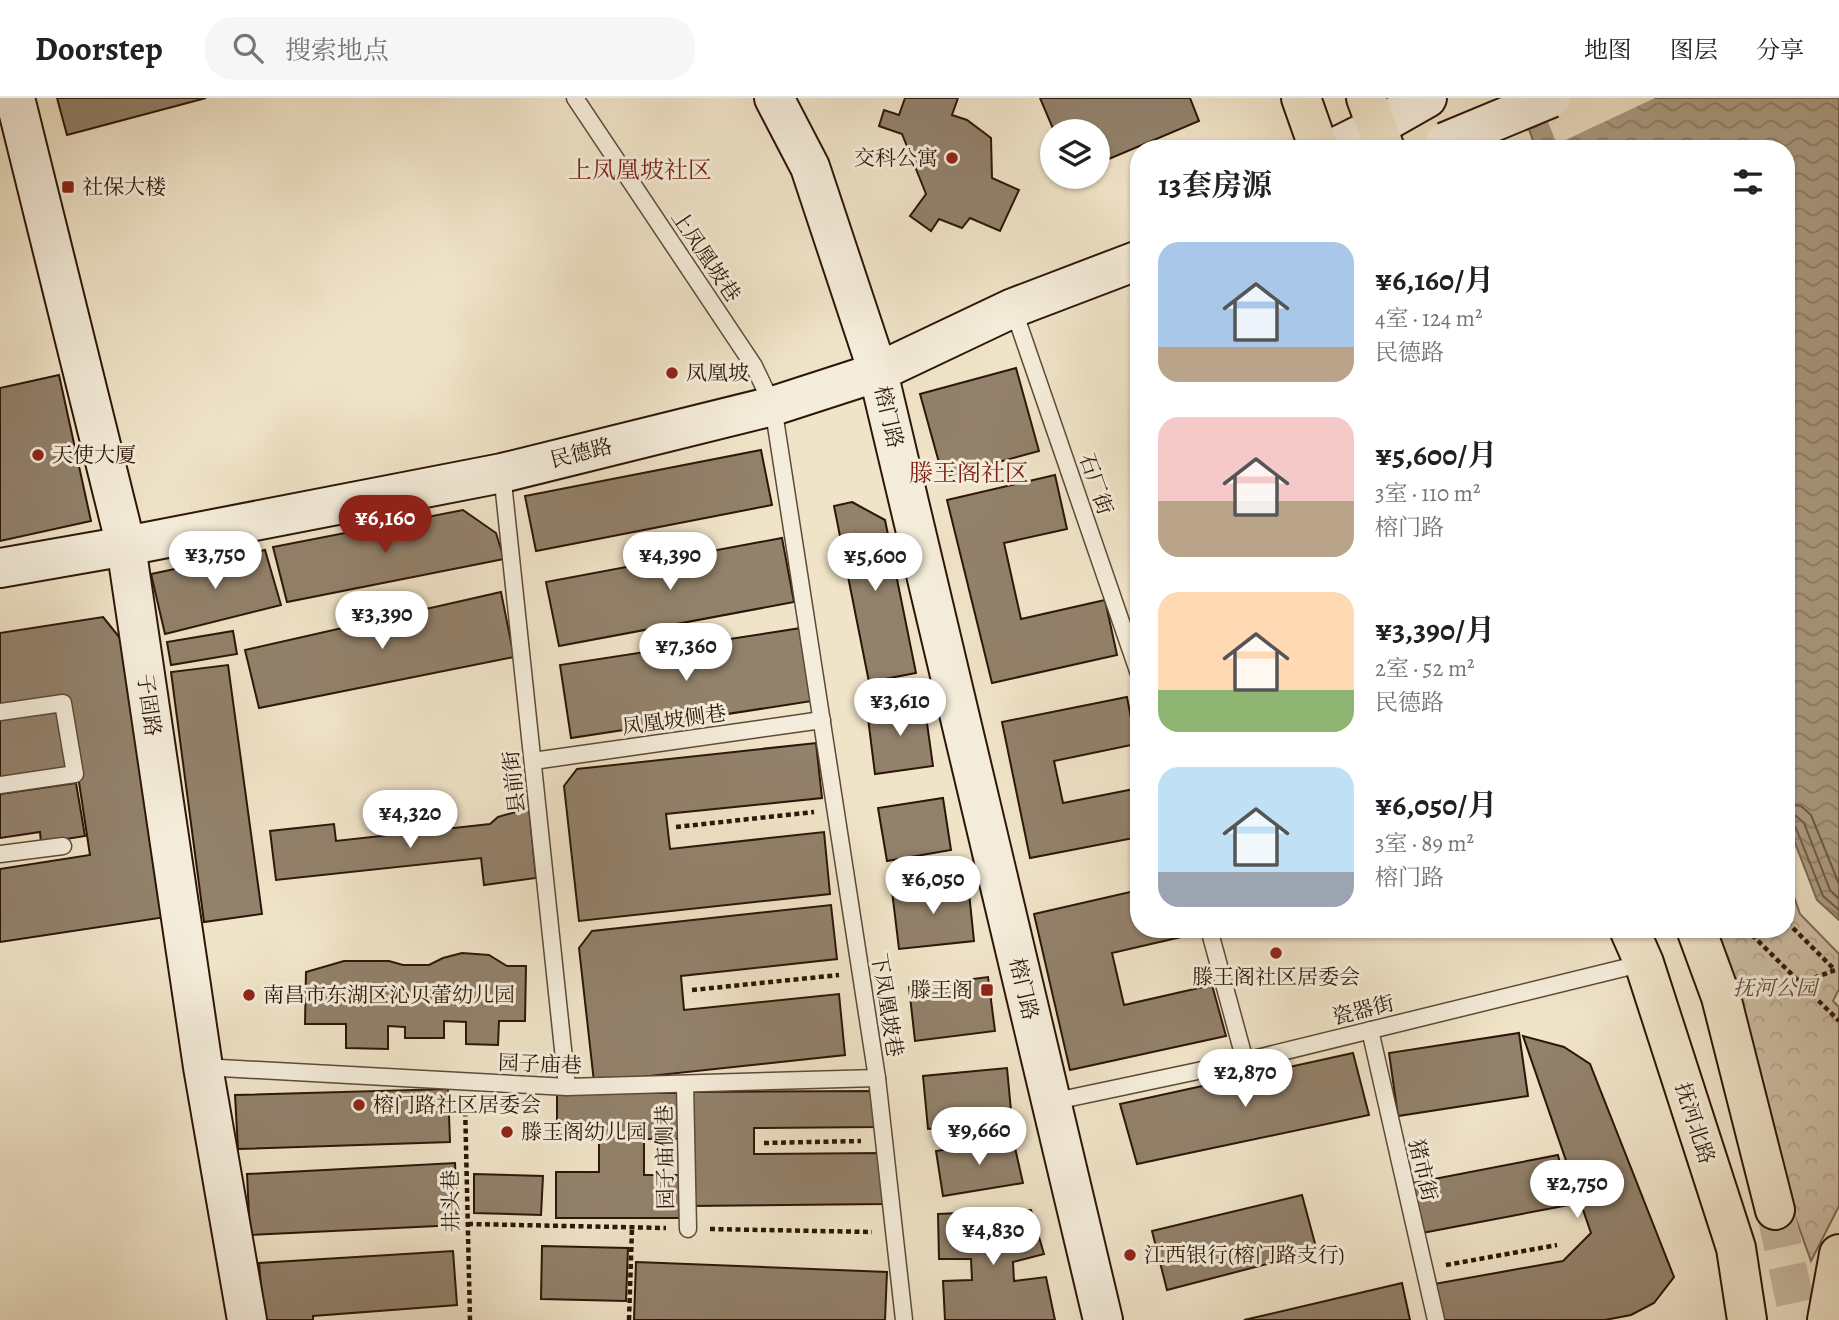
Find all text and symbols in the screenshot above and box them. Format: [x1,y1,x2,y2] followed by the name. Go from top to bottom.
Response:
[205,17,695,80] search box
[35,26,163,71] text: Doorstep
[229,29,267,67] icon: search
[285,33,389,68] text: 搜索地点
[1584,34,1632,66] text: 地图
[1670,34,1718,66] text: 图层
[1756,34,1804,66] text: 分享
[1040,119,1110,189] map controls
[1040,119,1110,189] button: layers
[854,144,938,172] place label: 交科公寓
[944,150,960,166] marker: 交科公寓
[568,154,712,186] district label: 上凤凰坡社区
[1729,163,1767,201] icon: filters
[1158,165,1272,205] text: 13套房源
[82,173,166,201] place label: 社保大楼
[60,179,76,195] marker: 社保大楼
[665,205,747,307] street label: 上凤凰坡巷
[1375,260,1494,300] text: ¥6,160/月
[1214,270,1298,354] icon: home
[1375,303,1483,334] text: 4室 · 124 m²
[1375,337,1444,368] text: 民德路
[686,359,749,387] place label: 凤凰坡
[664,365,680,381] marker: 凤凰坡
[868,383,910,451] street label: 榕门路
[547,432,615,474] street label: 民德路
[1375,435,1497,475] text: ¥5,600/月
[52,441,136,469] place label: 天使大厦
[1214,445,1298,529] icon: home
[30,447,46,463] marker: 天使大厦
[1073,450,1119,518] street label: 石厂街
[909,457,1029,489] district label: 滕王阁社区
[1375,478,1480,509] text: 3室 · 110 m²
[328,496,442,555] pin: ¥6,160
[355,502,415,533] text: ¥6,160
[1375,512,1444,543] text: 榕门路
[158,532,272,591] pin: ¥3,750
[613,532,727,592] pin: ¥4,390
[818,533,932,593] pin: ¥5,600
[185,538,245,569] text: ¥3,750
[639,539,701,570] text: ¥4,390
[843,540,907,571] text: ¥5,600
[325,592,439,651] pin: ¥3,390
[351,598,413,629] text: ¥3,390
[1375,610,1495,650] text: ¥3,390/月
[1214,620,1298,704] icon: home
[629,624,743,683] pin: ¥7,360
[655,630,717,661] text: ¥7,360
[1375,653,1475,684] text: 2室 · 52 m²
[131,672,167,738] street label: 子固路
[843,678,957,738] pin: ¥3,610
[870,685,930,716] text: ¥3,610
[1375,687,1444,718] text: 民德路
[620,699,728,741] street label: 凤凰坡侧巷
[497,749,531,815] street label: 县前街
[1375,785,1497,825] text: ¥6,050/月
[353,790,467,850] pin: ¥4,320
[1214,795,1298,879] icon: home
[379,797,441,828] text: ¥4,320
[1375,828,1474,859] text: 3室 · 89 m²
[876,856,990,916] pin: ¥6,050
[1375,862,1444,893] text: 榕门路
[901,863,965,894] text: ¥6,050
[1268,945,1284,961] marker: 滕王阁社区居委会
[865,951,909,1059] street label: 下凤凰坡巷
[1003,955,1045,1023] street label: 榕门路
[1192,963,1360,991] place label: 滕王阁社区居委会
[1733,974,1820,1002] park label: 抚河公园
[910,976,973,1004] place label: 滕王阁
[263,981,515,1009] place label: 南昌市东湖区沁贝蕾幼儿园
[979,982,995,998] marker: 滕王阁
[241,987,257,1003] marker: 南昌市东湖区沁贝蕾幼儿园
[1329,989,1397,1031] street label: 瓷器街
[498,1049,582,1079] street label: 园子庙巷
[1188,1049,1302,1109] pin: ¥2,870
[1214,1056,1276,1087] text: ¥2,870
[1669,1079,1721,1167] street label: 抚河北路
[373,1091,541,1119] place label: 榕门路社区居委会
[351,1097,367,1113] marker: 榕门路社区居委会
[650,1104,680,1210] street label: 园子庙侧巷
[922,1108,1036,1167] pin: ¥9,660
[947,1114,1011,1145] text: ¥9,660
[521,1118,647,1146] place label: 滕王阁幼儿园
[499,1124,515,1140] marker: 滕王阁幼儿园
[1402,1136,1444,1204] street label: 猪市街
[1520,1160,1634,1220] pin: ¥2,750
[1546,1167,1608,1198] text: ¥2,750
[436,1169,466,1233] street label: 井头巷
[936,1208,1050,1267] pin: ¥4,830
[962,1214,1024,1245] text: ¥4,830
[1144,1241,1345,1269] place label: 江西银行(榕门路支行)
[1122,1247,1138,1263] marker: 江西银行(榕门路支行)

